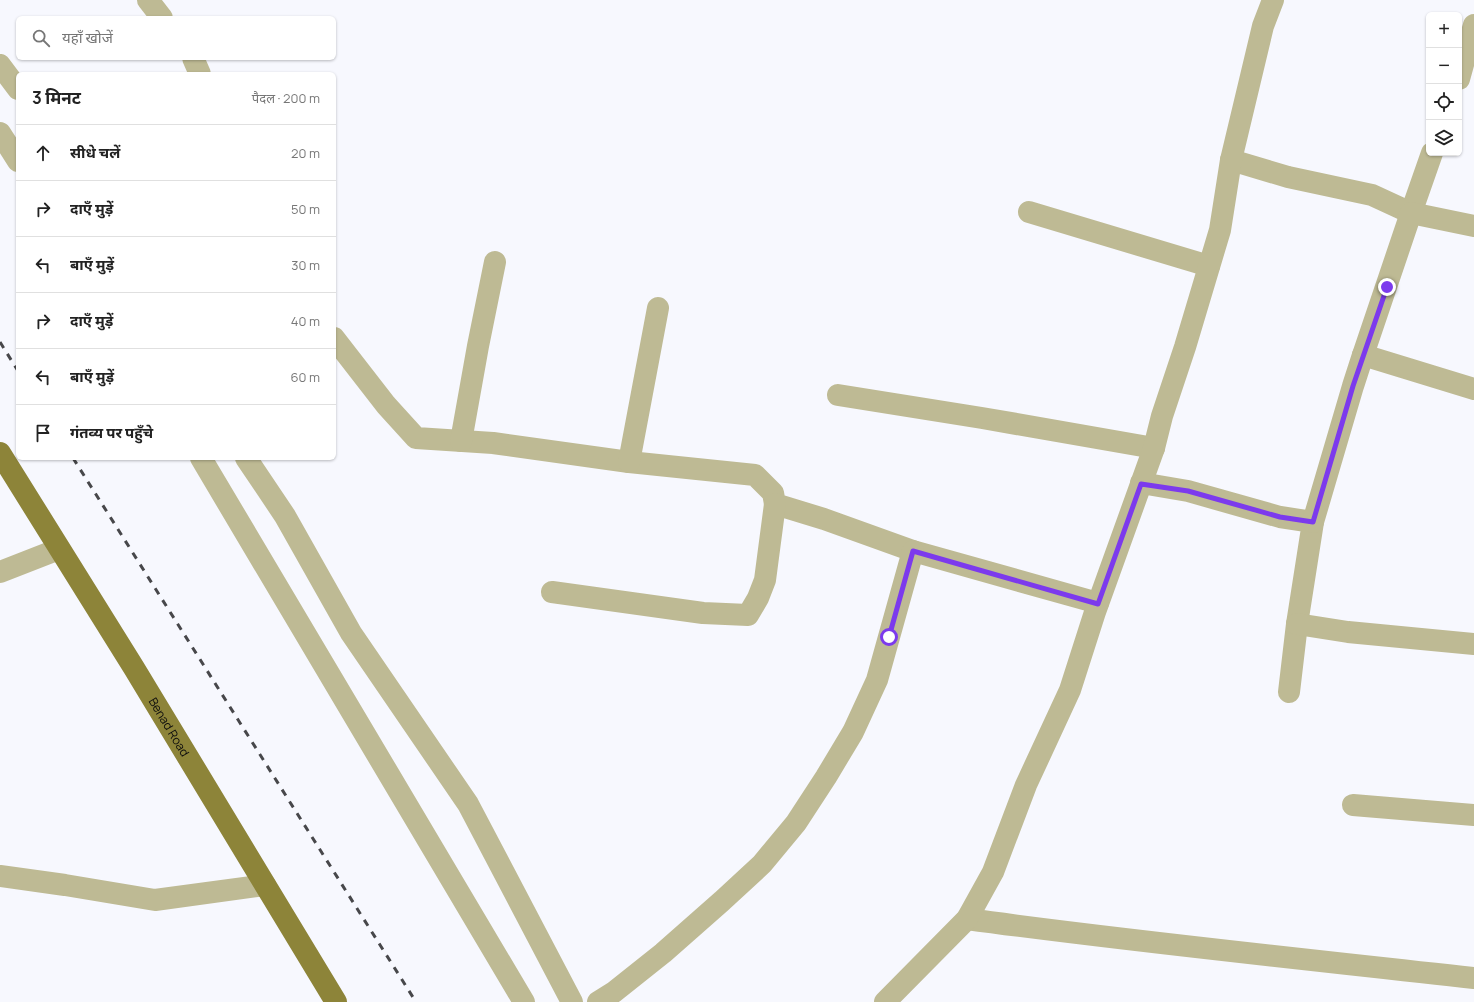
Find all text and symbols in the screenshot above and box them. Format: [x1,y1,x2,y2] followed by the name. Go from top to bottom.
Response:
[1426,12,1462,156] map controls
[1426,12,1462,48] button: +
[16,16,336,60] search box
[30,27,52,49] icon: search
[62,27,113,48] text: यहाँ खोजें
[1426,48,1462,84] button: −
[1426,84,1462,120] button: locate
[32,86,81,109] text: 3 मिनट
[252,89,320,107] text: पैदल · 200 m
[1426,120,1462,156] button: layers
[32,142,54,164] icon: ahead
[70,142,120,163] text: सीधे चलें
[291,144,320,162] text: 20 m
[32,198,54,220] icon: right
[70,198,113,219] text: दाएँ मुड़ें
[291,200,320,218] text: 50 m
[32,254,54,276] icon: left
[70,254,114,275] text: बाएँ मुड़ें
[291,256,320,274] text: 30 m
[1378,278,1396,296] route end
[32,310,54,332] icon: right
[70,310,113,331] text: दाएँ मुड़ें
[291,312,320,330] text: 40 m
[32,366,54,388] icon: left
[70,366,114,387] text: बाएँ मुड़ें
[290,368,320,386] text: 60 m
[32,422,54,444] icon: arrive
[70,422,153,443] text: गंतव्य पर पहुँचे
[880,628,898,646] route start
[145,694,194,759] street label: Benad Road

